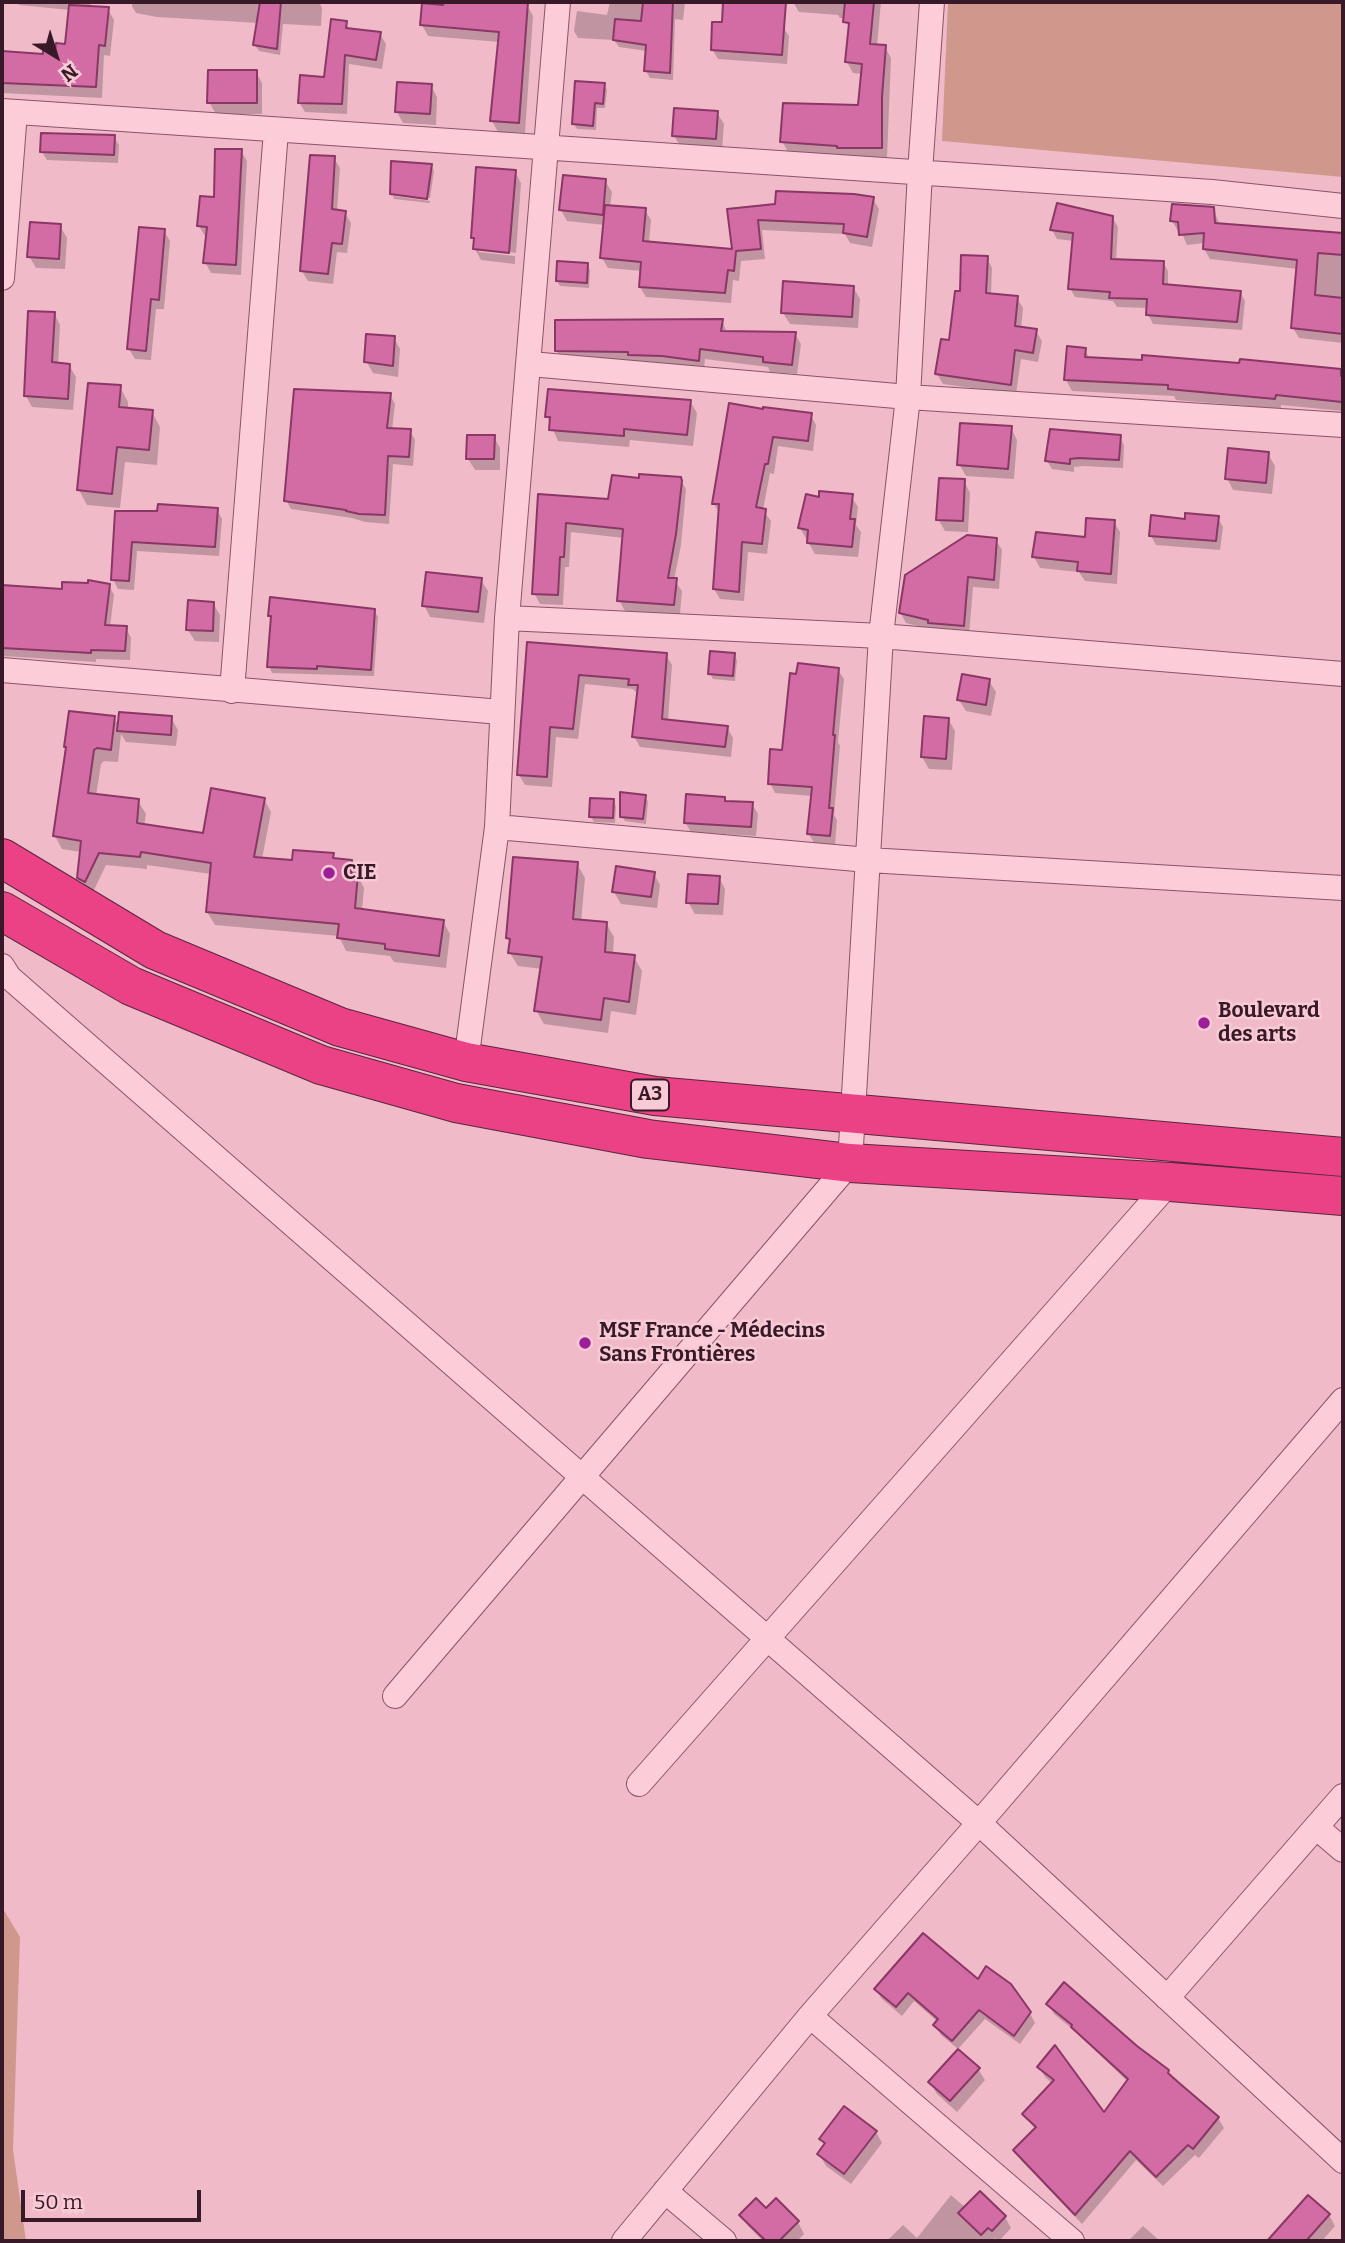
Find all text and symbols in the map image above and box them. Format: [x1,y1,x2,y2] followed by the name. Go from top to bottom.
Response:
[21,21,91,91] north arrow
[56,59,82,87] text: N
[343,860,377,886] place label: CIE
[321,865,337,881] marker: CIE
[1218,998,1320,1048] place label: Boulevard des arts
[1196,1015,1212,1031] marker: Boulevard des arts
[631,1079,669,1110] road number: A3
[599,1318,825,1368] place label: MSF France - Médecins Sans Frontières
[577,1335,593,1351] marker: MSF France - Médecins Sans Frontières
[24,2176,205,2220] scale bar
[34,2189,83,2215] text: 50 m

